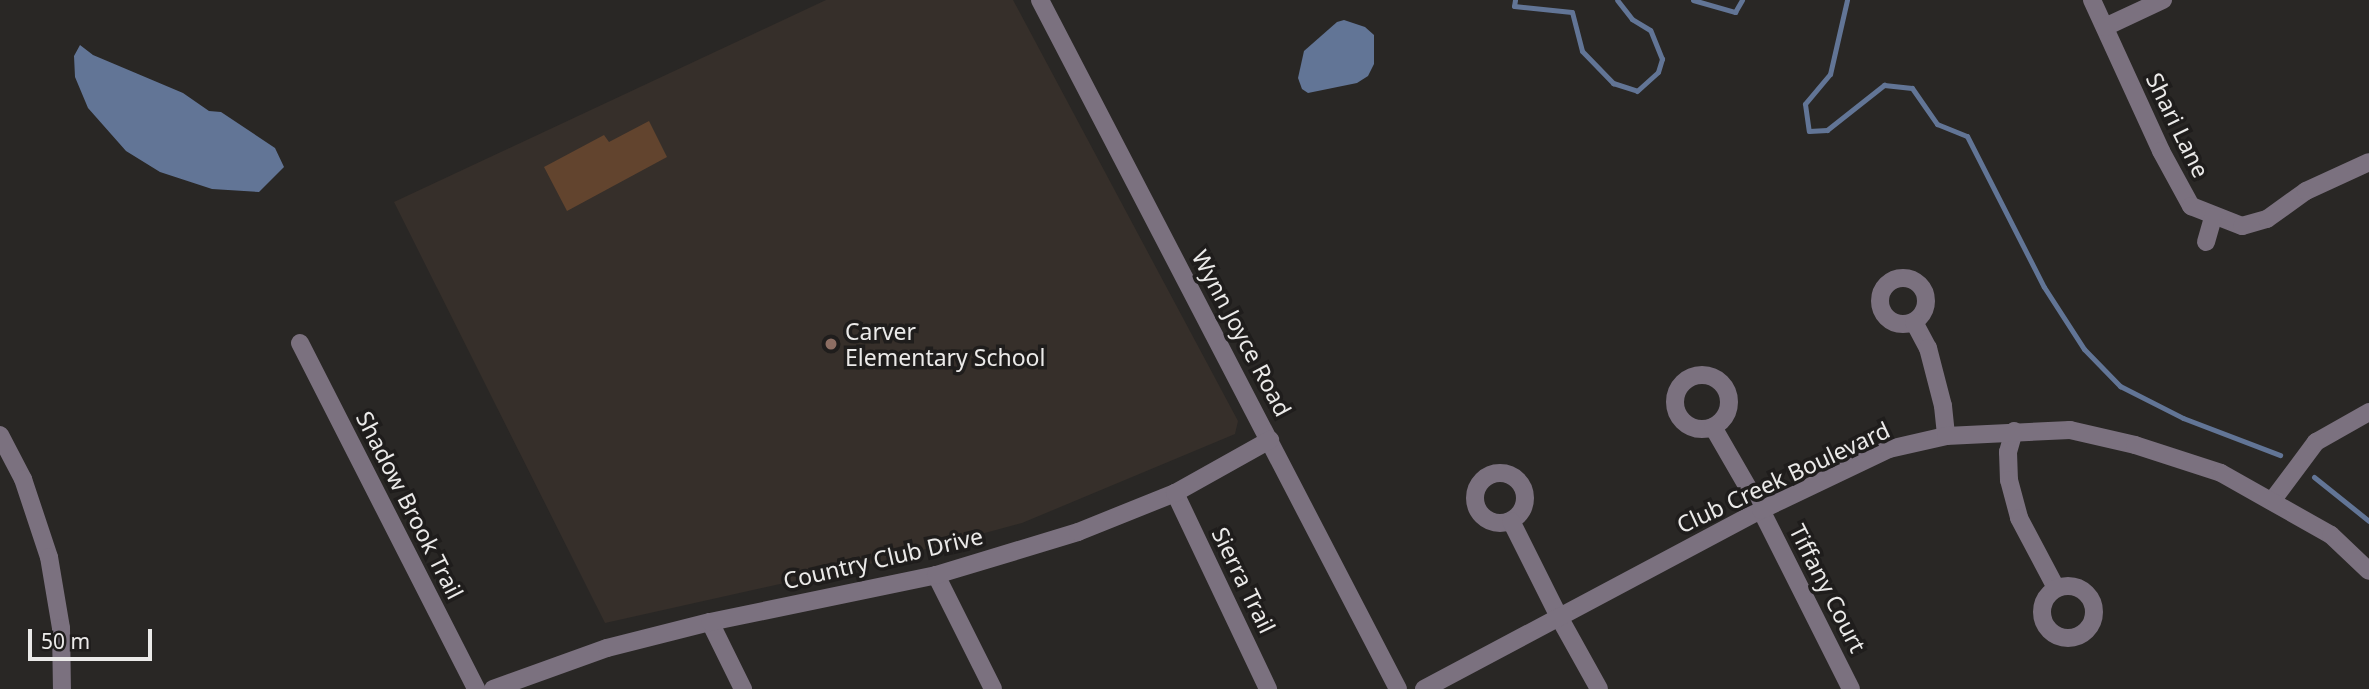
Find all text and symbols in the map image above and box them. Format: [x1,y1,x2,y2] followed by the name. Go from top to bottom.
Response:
[2141,68,2215,182] street label: Shari Lane
[1187,245,1297,421] street label: Wynn Joyce Road
[845,317,1045,371] place label: Carver Elementary School
[823,336,839,352] marker: Carver Elementary School
[351,407,469,603] street label: Shadow Brook Trail
[1672,415,1894,539] street label: Club Creek Boulevard
[1784,519,1872,657] street label: Tiffany Court
[780,522,986,594] street label: Country Club Drive
[1207,523,1281,637] street label: Sierra Trail
[32,616,156,660] scale bar
[41,627,90,655] text: 50 m

